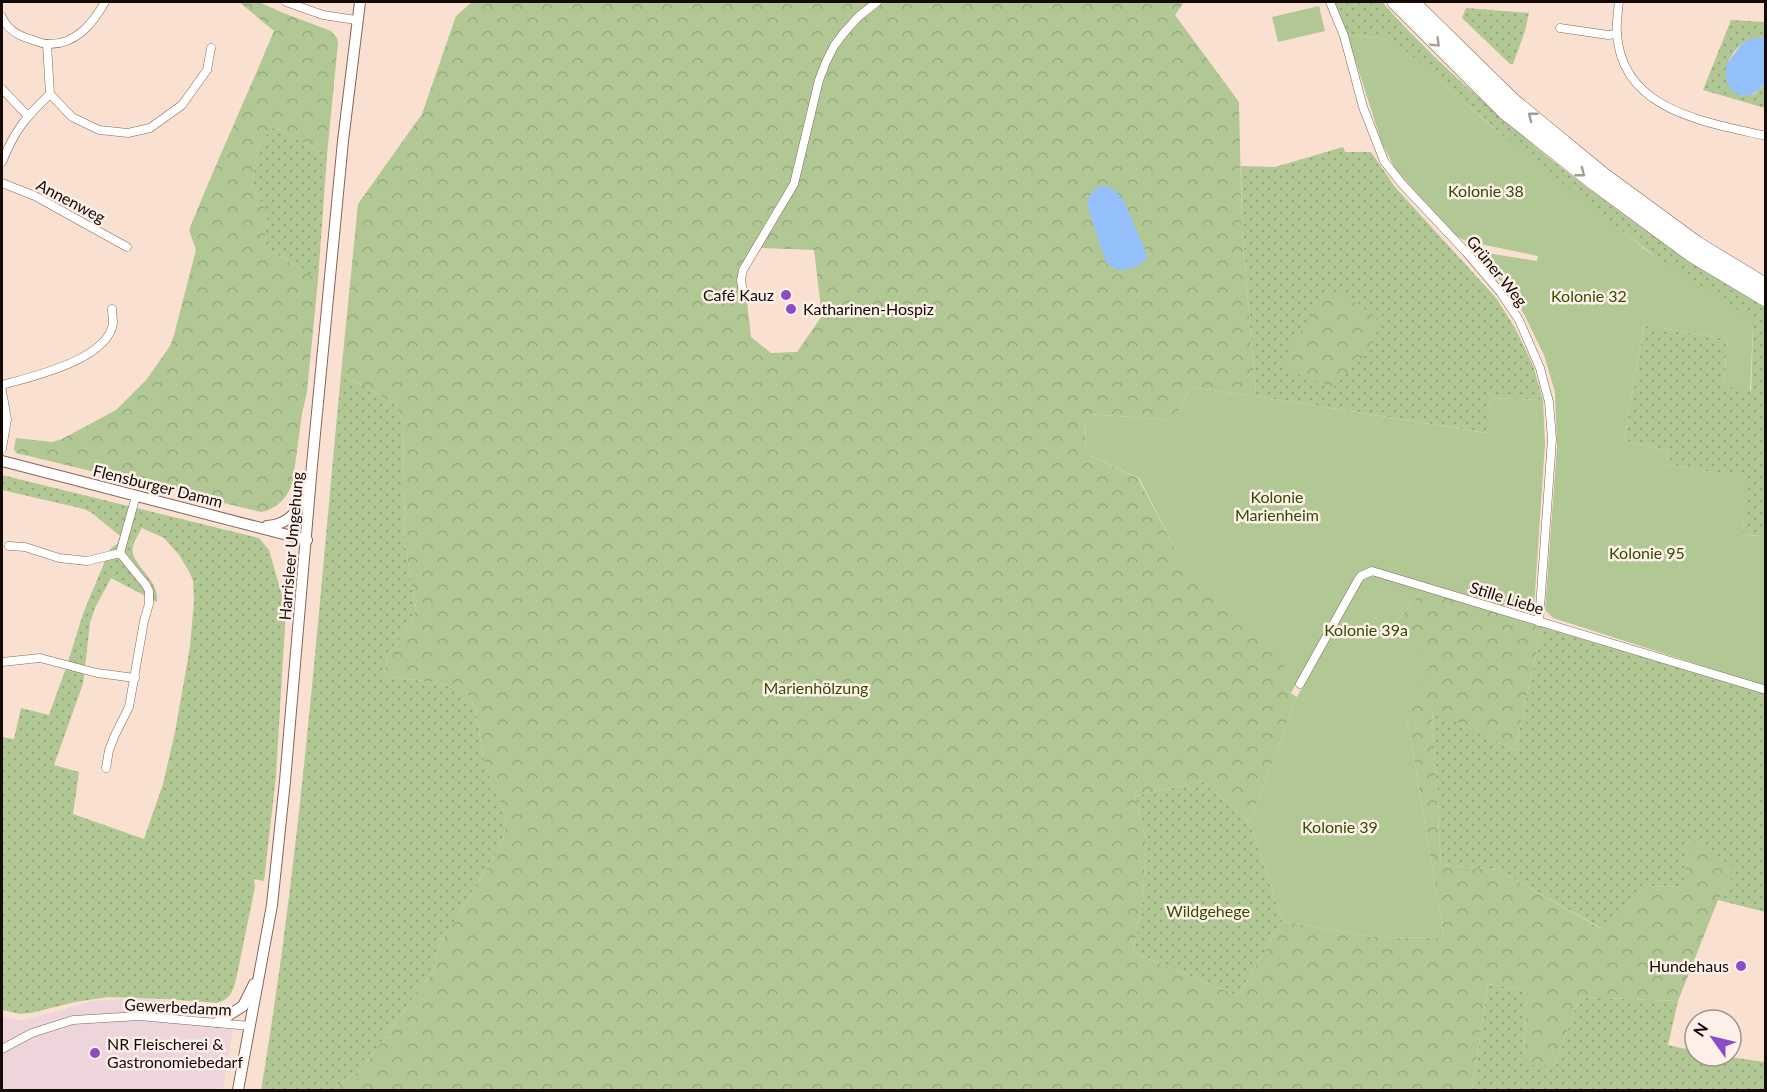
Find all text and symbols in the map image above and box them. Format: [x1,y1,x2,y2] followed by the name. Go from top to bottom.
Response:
[1428,36,1439,47] one-way arrow
[1527,112,1538,123] one-way arrow
[1574,165,1585,176] one-way arrow
[34,175,109,227] street label: Annenweg
[1448,181,1524,200] park label: Kolonie 38
[1463,231,1532,310] street label: Grüner Weg
[703,285,774,304] place label: Café Kauz
[1551,286,1627,305] park label: Kolonie 32
[779,288,793,302] marker: Café Kauz
[803,299,934,318] place label: Katharinen-Hospiz
[784,302,798,316] marker: Katharinen-Hospiz
[91,460,225,511] street label: Flensburger Damm
[275,471,306,621] street label: Harrisleer Umgehung
[1235,487,1319,524] park label: Kolonie Marienheim
[1609,543,1685,562] park label: Kolonie 95
[1468,577,1546,618] street label: Stille Liebe
[1324,620,1408,639] park label: Kolonie 39a
[764,678,868,697] park label: Marienhölzung
[1302,817,1378,836] park label: Kolonie 39
[1166,901,1250,920] park label: Wildgehege
[1649,956,1729,975] place label: Hundehaus
[1734,959,1748,973] marker: Hundehaus
[124,994,232,1019] street label: Gewerbedamm
[1683,1008,1743,1068] north arrow
[1689,1019,1711,1040] text: N
[107,1034,243,1071] place label: NR Fleischerei & Gastronomiebedarf
[88,1046,102,1060] marker: NR Fleischerei & Gastronomiebedarf

